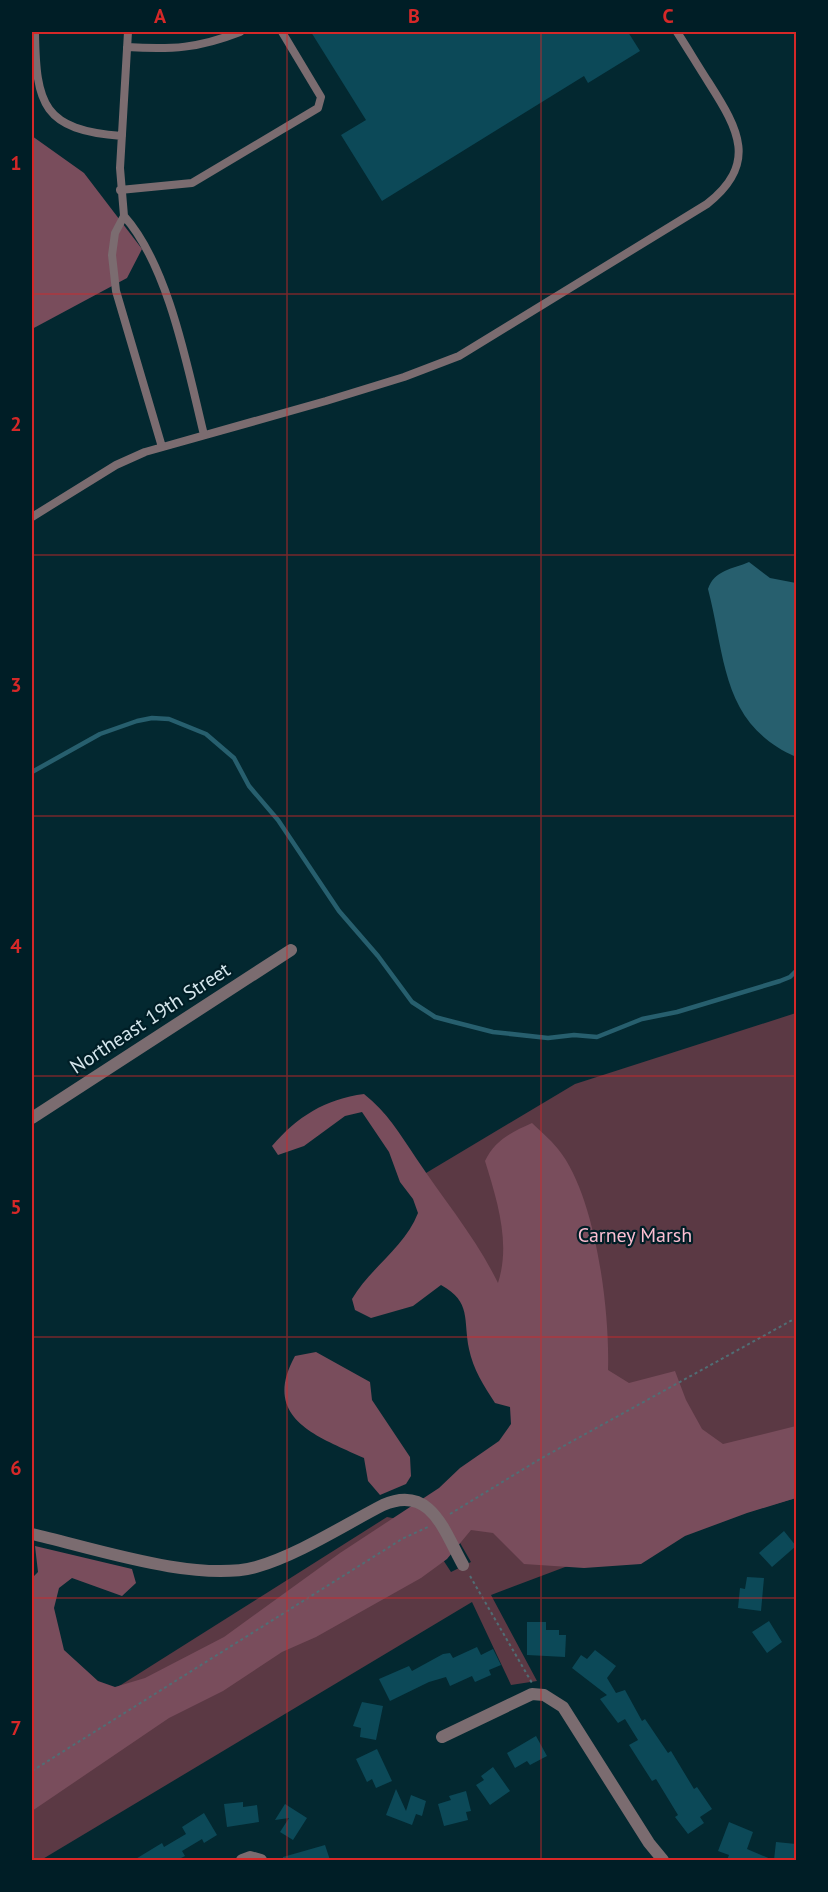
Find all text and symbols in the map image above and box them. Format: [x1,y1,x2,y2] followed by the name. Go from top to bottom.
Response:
[154,3,167,29] text: A
[408,3,420,29] text: B
[662,3,674,29] text: C
[10,150,22,176] text: 1
[10,411,22,437] text: 2
[10,672,22,698] text: 3
[10,933,22,959] text: 4
[65,956,235,1080] street label: Northeast 19th Street
[10,1194,22,1220] text: 5
[578,1222,692,1248] park label: Carney Marsh
[10,1455,22,1481] text: 6
[10,1715,22,1741] text: 7

